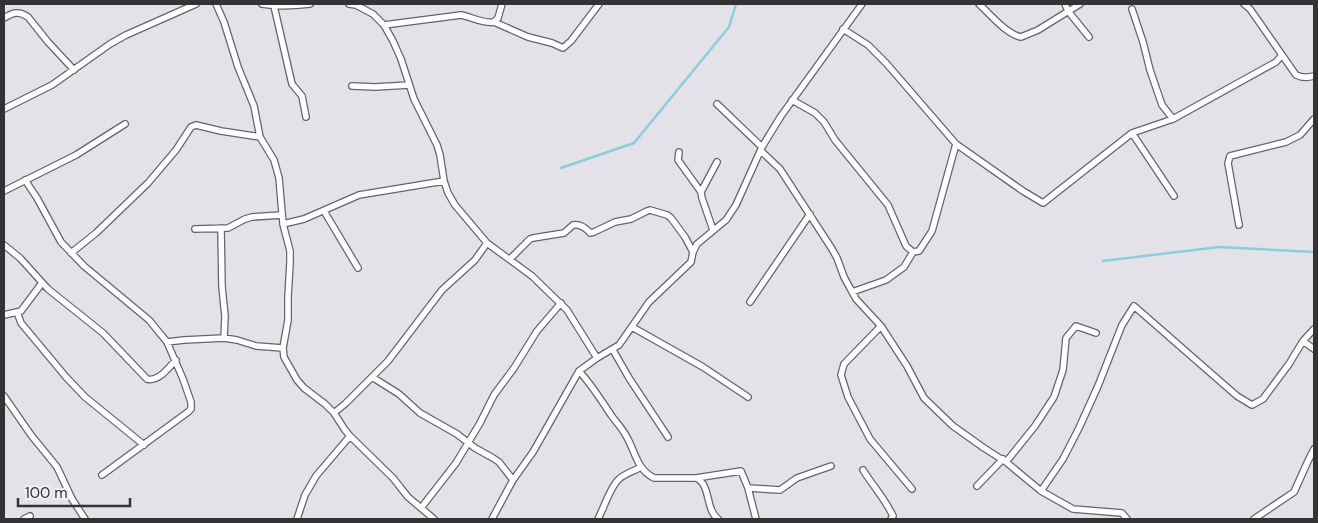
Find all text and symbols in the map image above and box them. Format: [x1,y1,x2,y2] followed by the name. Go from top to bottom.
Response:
[18,476,130,508] scale bar
[25,483,68,503] text: 100 m

